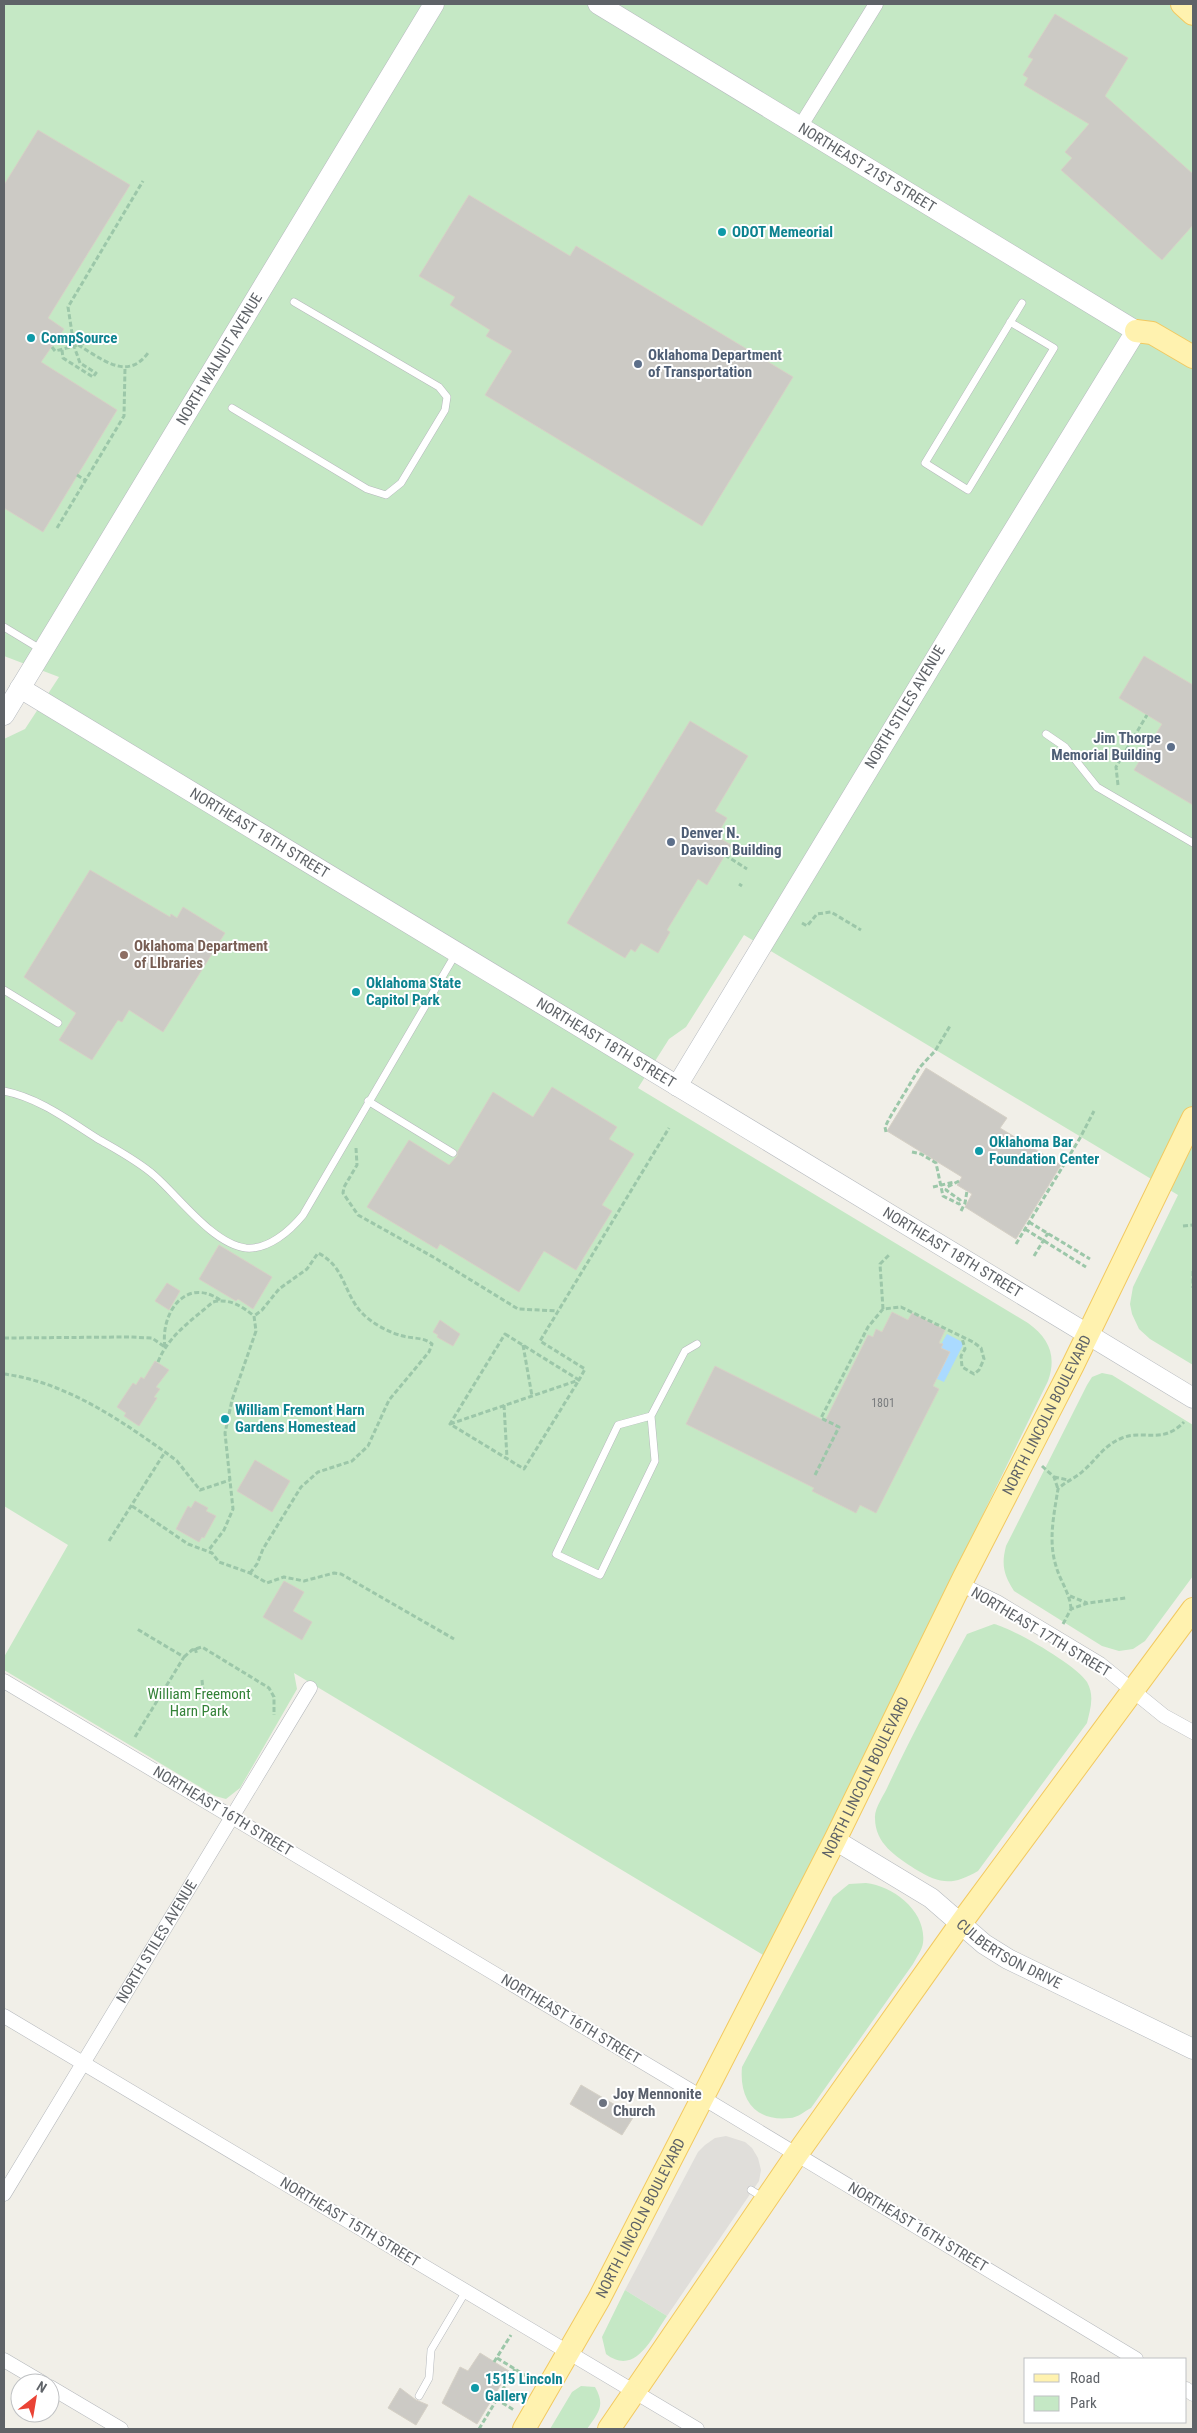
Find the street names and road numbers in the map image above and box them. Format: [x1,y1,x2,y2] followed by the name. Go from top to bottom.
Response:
[795,119,939,216] street label: NORTHEAST 21ST STREET
[172,290,266,428] street label: NORTH WALNUT AVENUE
[861,642,949,772] street label: NORTH STILES AVENUE
[187,784,333,882] street label: NORTHEAST 18TH STREET
[533,994,679,1092] street label: NORTHEAST 18TH STREET
[880,1203,1026,1302] street label: NORTHEAST 18TH STREET
[999,1332,1095,1498] street label: NORTH LINCOLN BOULEVARD
[968,1583,1114,1681] street label: NORTHEAST 17TH STREET
[818,1694,913,1861] street label: NORTH LINCOLN BOULEVARD
[150,1762,296,1860] street label: NORTHEAST 16TH STREET
[113,1877,201,2006] street label: NORTH STILES AVENUE
[953,1915,1065,1993] street label: CULBERTSON DRIVE
[498,1970,644,2068] street label: NORTHEAST 16TH STREET
[592,2135,689,2301] street label: NORTH LINCOLN BOULEVARD
[277,2173,423,2271] street label: NORTHEAST 15TH STREET
[845,2178,991,2276] street label: NORTHEAST 16TH STREET

